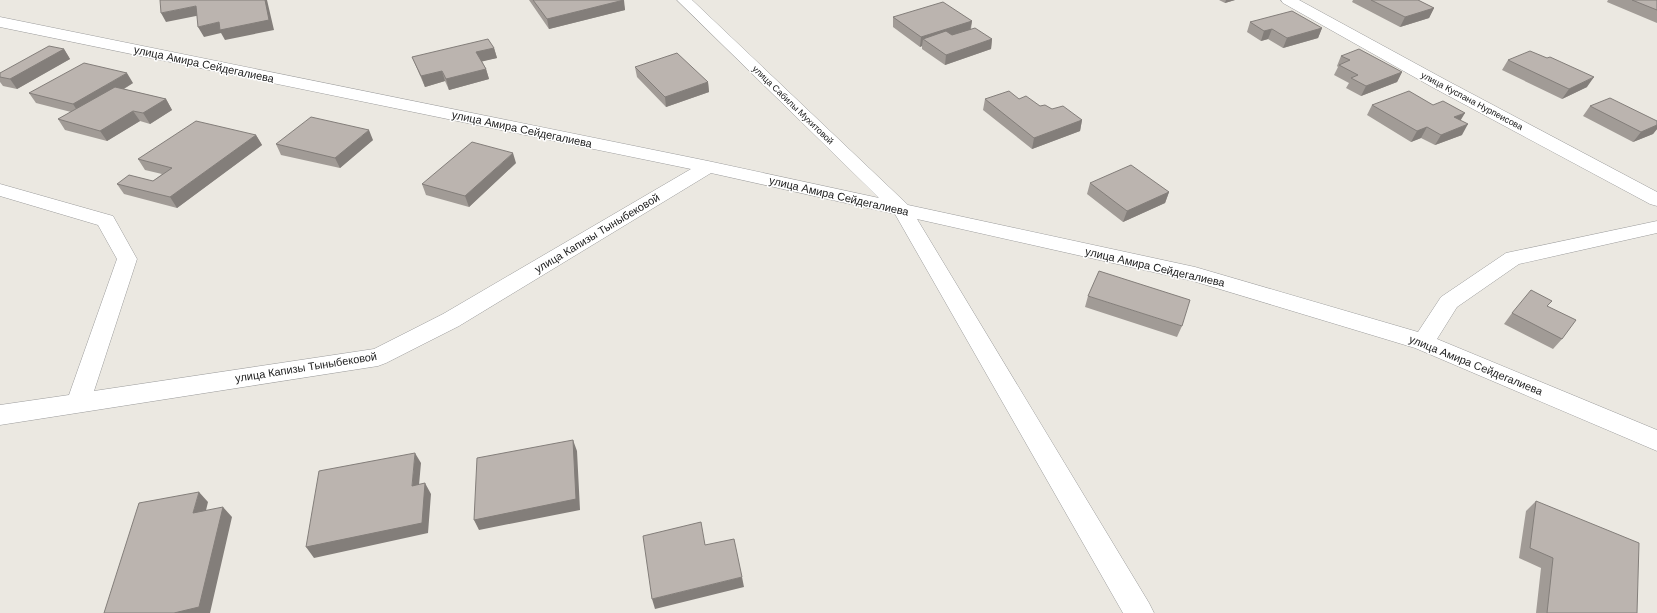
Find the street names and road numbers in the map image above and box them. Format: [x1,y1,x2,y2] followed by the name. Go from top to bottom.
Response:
[133,43,276,85] street label: улица Амира Сейдегалиева
[750,64,836,146] street label: улица Сабилы Мухитовой
[1419,70,1525,132] street label: улица Куспана Нурпеисова
[451,108,594,150] street label: улица Амира Сейдегалиева
[768,174,911,218] street label: улица Амира Сейдегалиева
[532,191,662,275] street label: улица Капизы Тыныбековой
[1084,245,1227,289] street label: улица Амира Сейдегалиева
[1408,333,1545,398] street label: улица Амира Сейдегалиева
[234,350,378,384] street label: улица Капизы Тыныбековой

